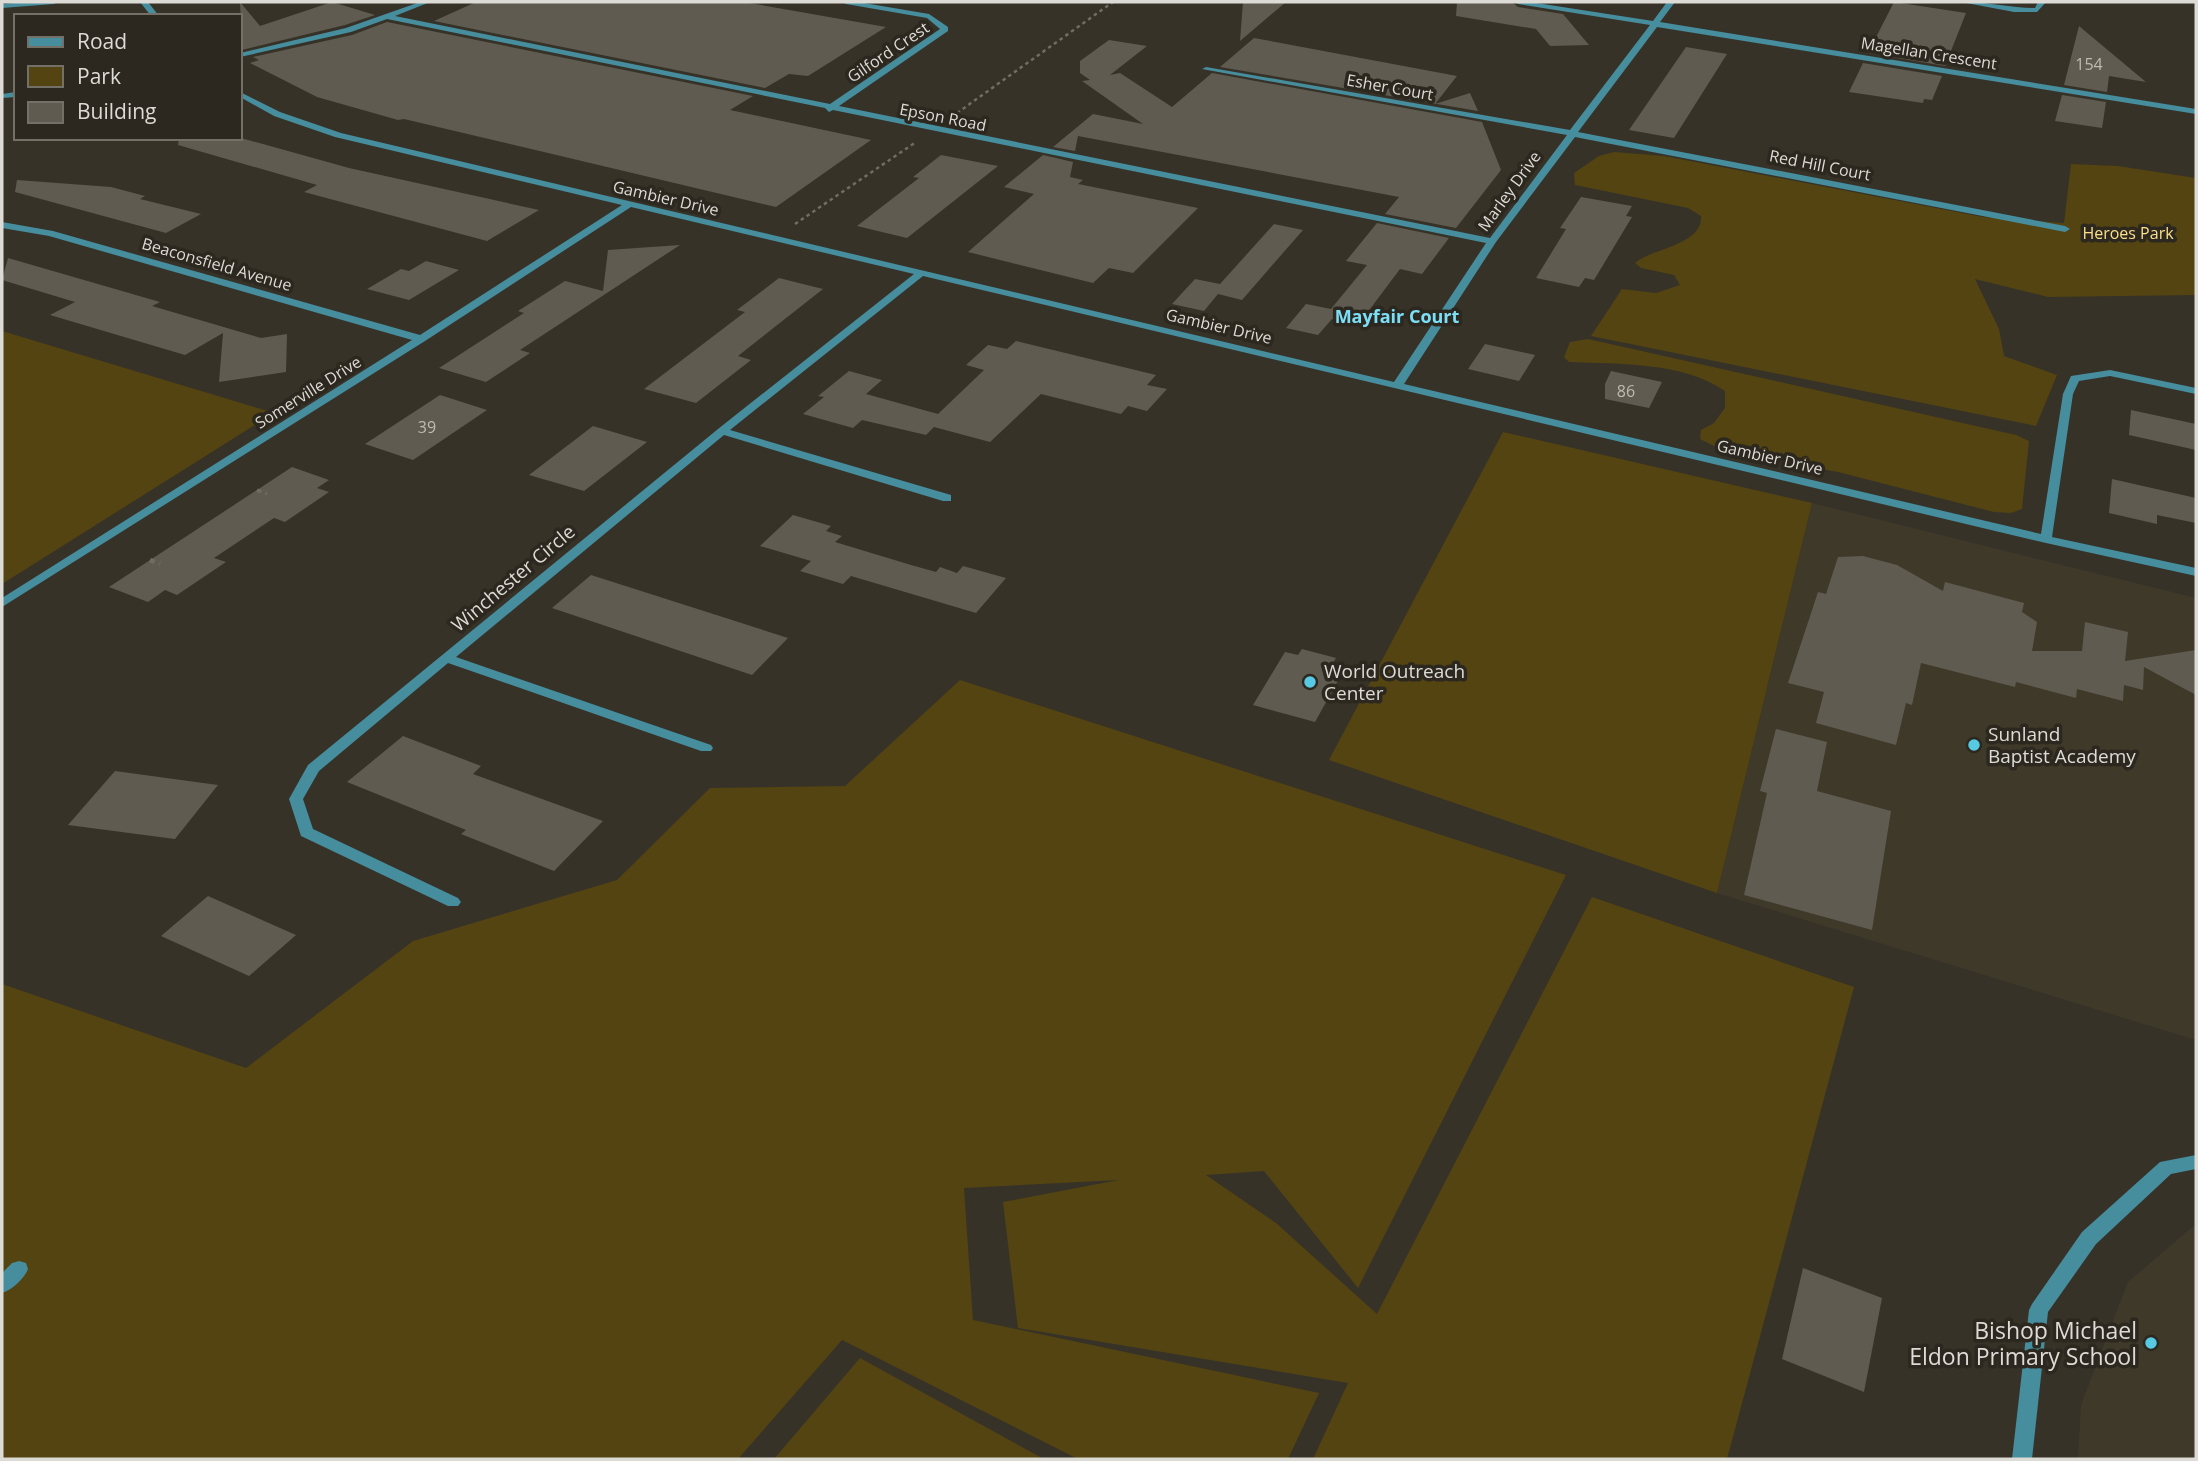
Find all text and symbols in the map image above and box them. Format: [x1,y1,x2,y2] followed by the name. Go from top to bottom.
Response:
[14,14,242,140] legend
[843,16,933,87] street label: Gilford Crest
[77,27,127,55] text: Road
[1859,31,1999,75] street label: Magellan Crescent
[2075,53,2103,75] house number: 154
[77,62,121,90] text: Park
[1345,69,1435,106] street label: Esher Court
[77,97,156,125] text: Building
[898,98,988,136] street label: Epson Road
[1768,144,1873,186] street label: Red Hill Court
[1472,146,1546,236] street label: Marley Drive
[611,175,721,221] street label: Gambier Drive
[2082,222,2174,244] park label: Heroes Park
[139,232,295,296] street label: Beaconsfield Avenue
[1164,303,1274,349] street label: Gambier Drive
[1335,304,1460,328] district label: Mayfair Court
[251,351,365,433] street label: Somerville Drive
[1617,380,1635,402] house number: 86
[418,416,436,438] house number: 39
[1715,434,1825,480] street label: Gambier Drive
[446,519,580,637] street label: Winchester Circle
[1324,658,1465,706] place label: World Outreach Center
[1302,674,1318,690] marker: World Outreach Center
[1988,721,2136,769] place label: Sunland Baptist Academy
[1966,737,1982,753] marker: Sunland Baptist Academy
[1909,1314,2137,1372] place label: Bishop Michael Eldon Primary School
[2143,1335,2159,1351] marker: Bishop Michael Eldon Primary School

